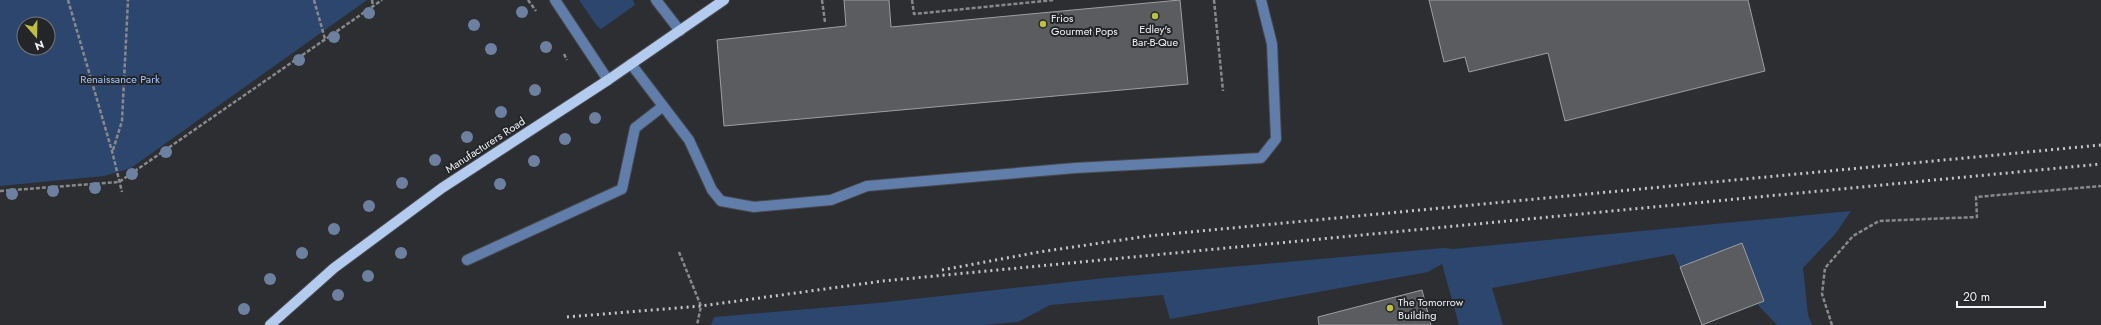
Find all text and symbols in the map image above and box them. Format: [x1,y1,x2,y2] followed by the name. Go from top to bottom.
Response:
[1051,10,1118,39] place label: Frios Gourmet Pops
[1150,11,1160,21] marker: Edley's Bar-B-Que
[16,16,56,56] north arrow
[1038,19,1048,29] marker: Frios Gourmet Pops
[1132,21,1178,50] place label: Edley's Bar-B-Que
[33,36,46,54] text: N
[80,71,160,87] park label: Renaissance Park
[442,113,528,177] street label: Manufacturers Road
[1957,283,2045,309] scale bar
[1963,288,1990,306] text: 20 m
[1398,294,1464,323] place label: The Tomorrow Building
[1385,303,1395,313] marker: The Tomorrow Building

